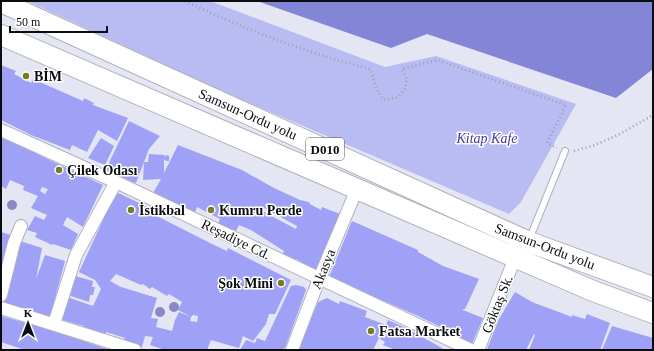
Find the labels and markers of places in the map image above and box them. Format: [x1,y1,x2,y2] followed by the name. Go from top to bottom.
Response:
[34,68,62,84] place label: BİM
[21,71,31,81] marker: BİM
[67,163,138,178] place label: Çilek Odası
[54,165,64,175] marker: Çilek Odası
[139,202,185,218] place label: İstikbal
[219,203,302,218] place label: Kumru Perde
[126,205,136,215] marker: İstikbal
[206,205,216,215] marker: Kumru Perde
[218,276,273,291] place label: Şok Mini
[276,278,286,288] marker: Şok Mini
[379,324,461,339] place label: Fatsa Market
[366,326,376,336] marker: Fatsa Market

